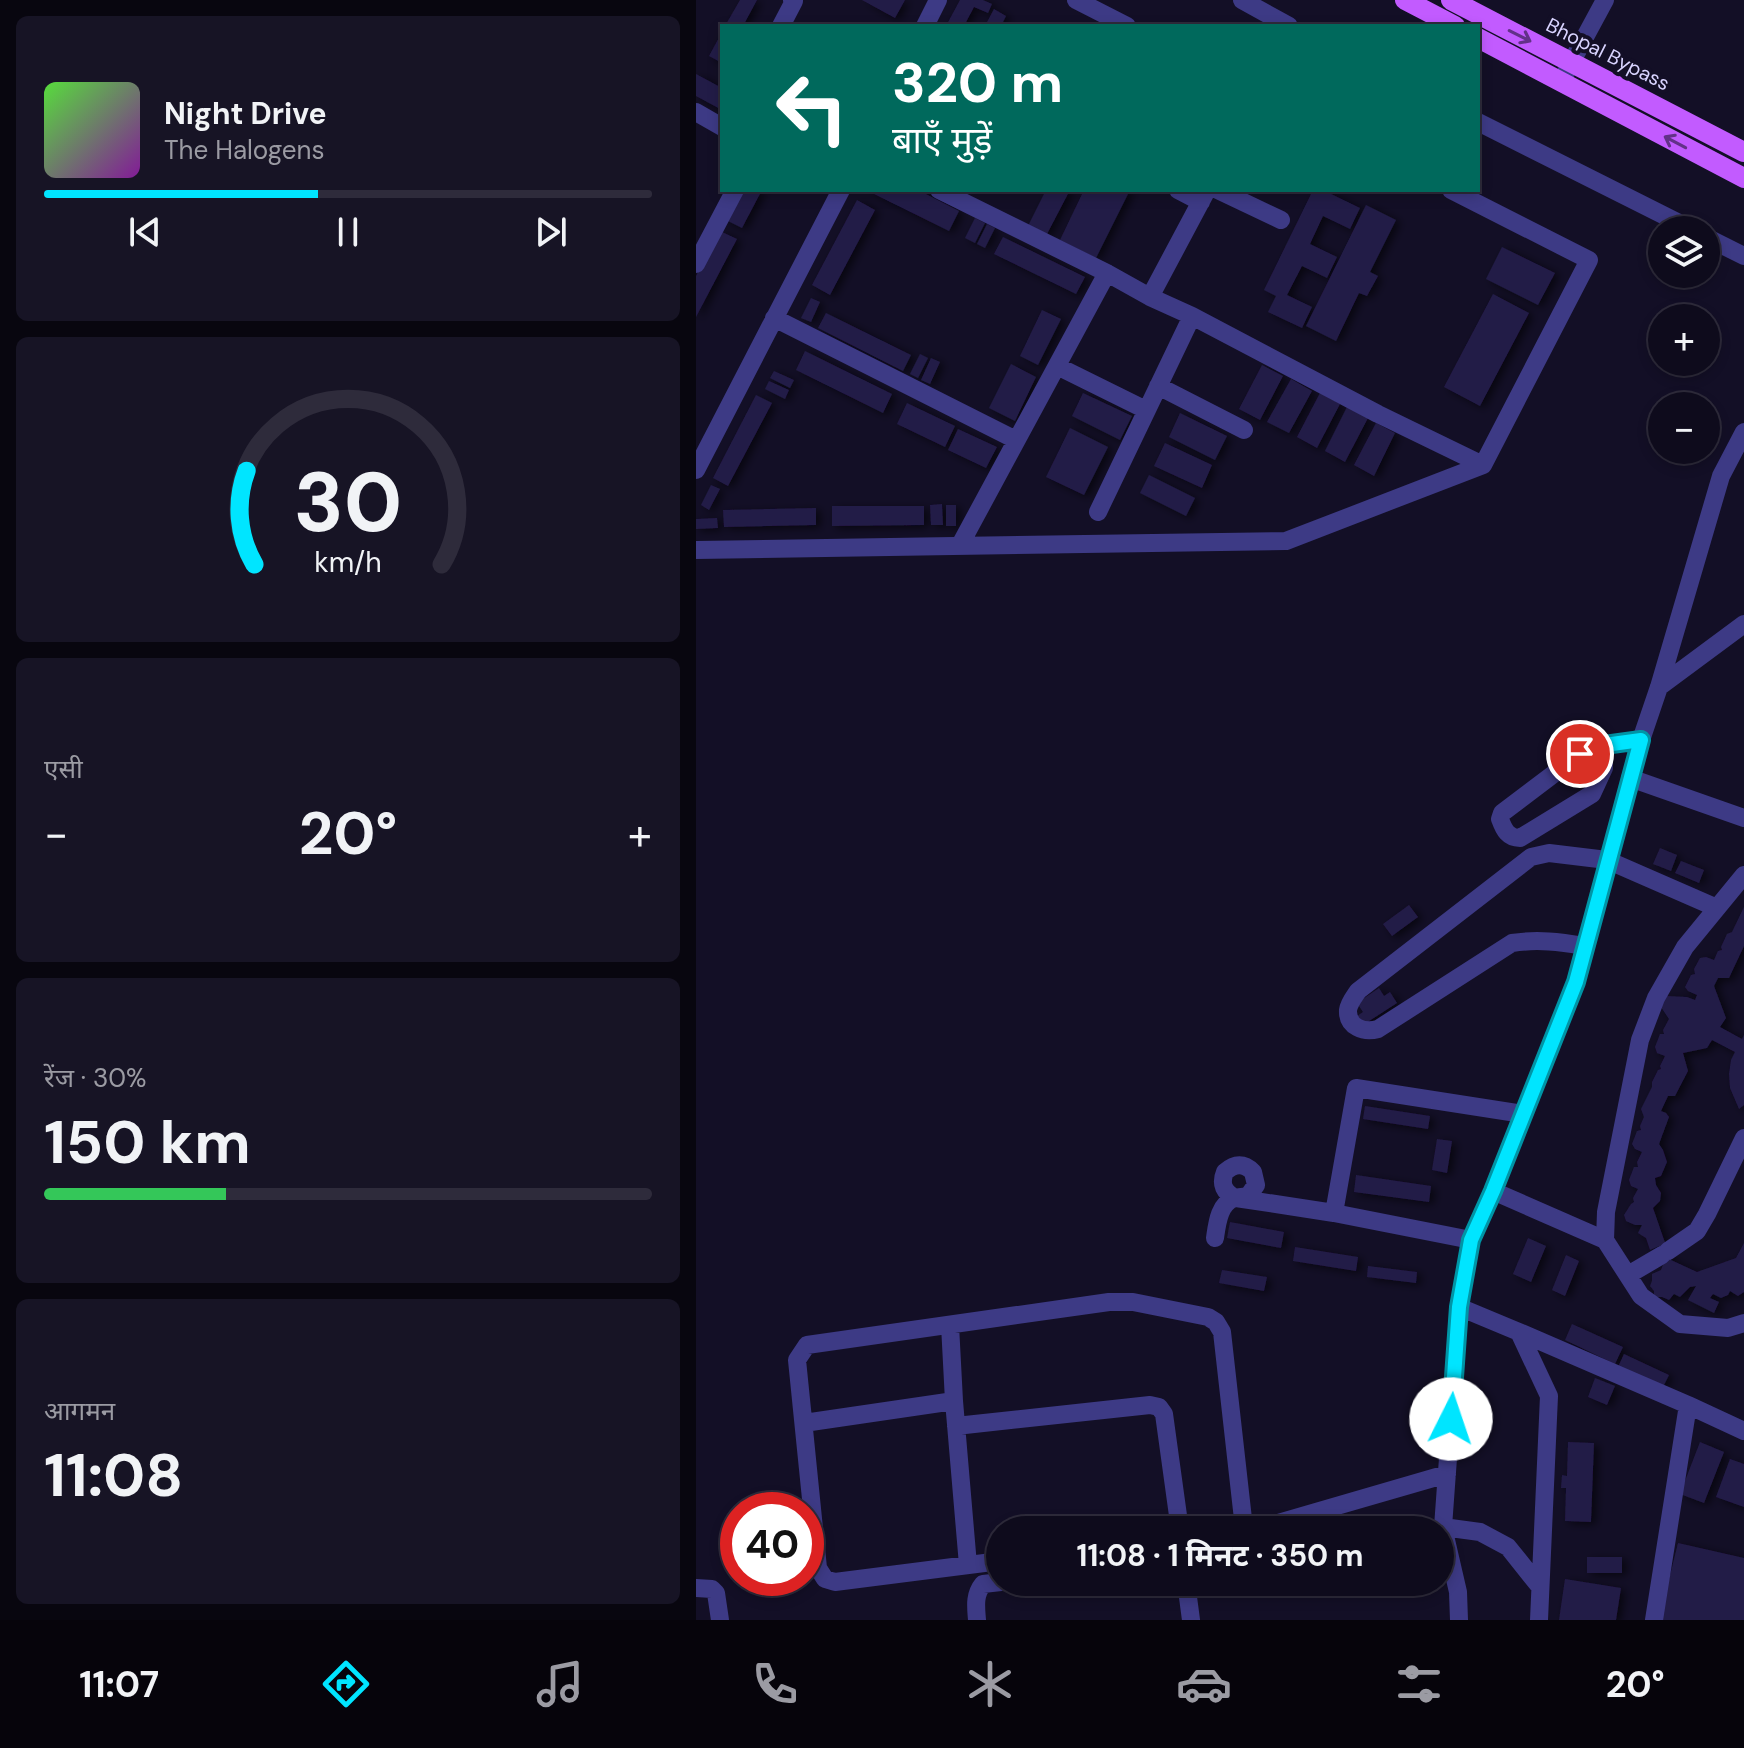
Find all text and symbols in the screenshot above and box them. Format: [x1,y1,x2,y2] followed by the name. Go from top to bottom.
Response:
[1542,12,1674,96] street label: Bhopal Bypass
[1508,28,1532,44] one-way arrow
[892,46,1063,119] text: 320 m
[760,56,864,160] icon: left
[164,94,327,133] text: Night Drive
[892,117,992,164] text: बाएँ मुड़ें
[164,133,324,167] text: The Halogens
[1664,134,1687,150] one-way arrow
[123,210,167,254] icon: previous
[326,210,370,254] icon: pause
[529,210,573,254] icon: next
[1648,216,1720,464] map controls
[1648,216,1720,288] button: layers
[1648,304,1720,376] button: +
[1648,392,1720,464] button: −
[294,448,402,557] text: 30
[314,544,382,581] text: km/h
[1546,720,1614,788] pin
[1558,732,1602,776] icon: arrive
[44,752,83,786] text: एसी
[299,794,397,873] text: 20°
[44,805,68,863] text: −
[628,805,652,863] text: +
[44,1061,147,1095] text: रेंज · 30%
[44,1103,251,1182] text: 150 km
[1409,1377,1493,1461] position arrow
[44,1394,115,1428] text: आगमन
[44,1436,183,1515] text: 11:08
[720,1492,824,1596] speed limit sign: 40
[1077,1536,1363,1575] text: 11:08 · 1 मिनट · 350 m
[318,1656,374,1712] icon: directions
[532,1656,588,1712] icon: music
[747,1656,803,1712] icon: phone
[962,1656,1018,1712] icon: climate
[1176,1656,1232,1712] icon: car
[1391,1656,1447,1712] icon: filters
[79,1661,159,1708] text: 11:07
[1606,1661,1665,1708] text: 20°

